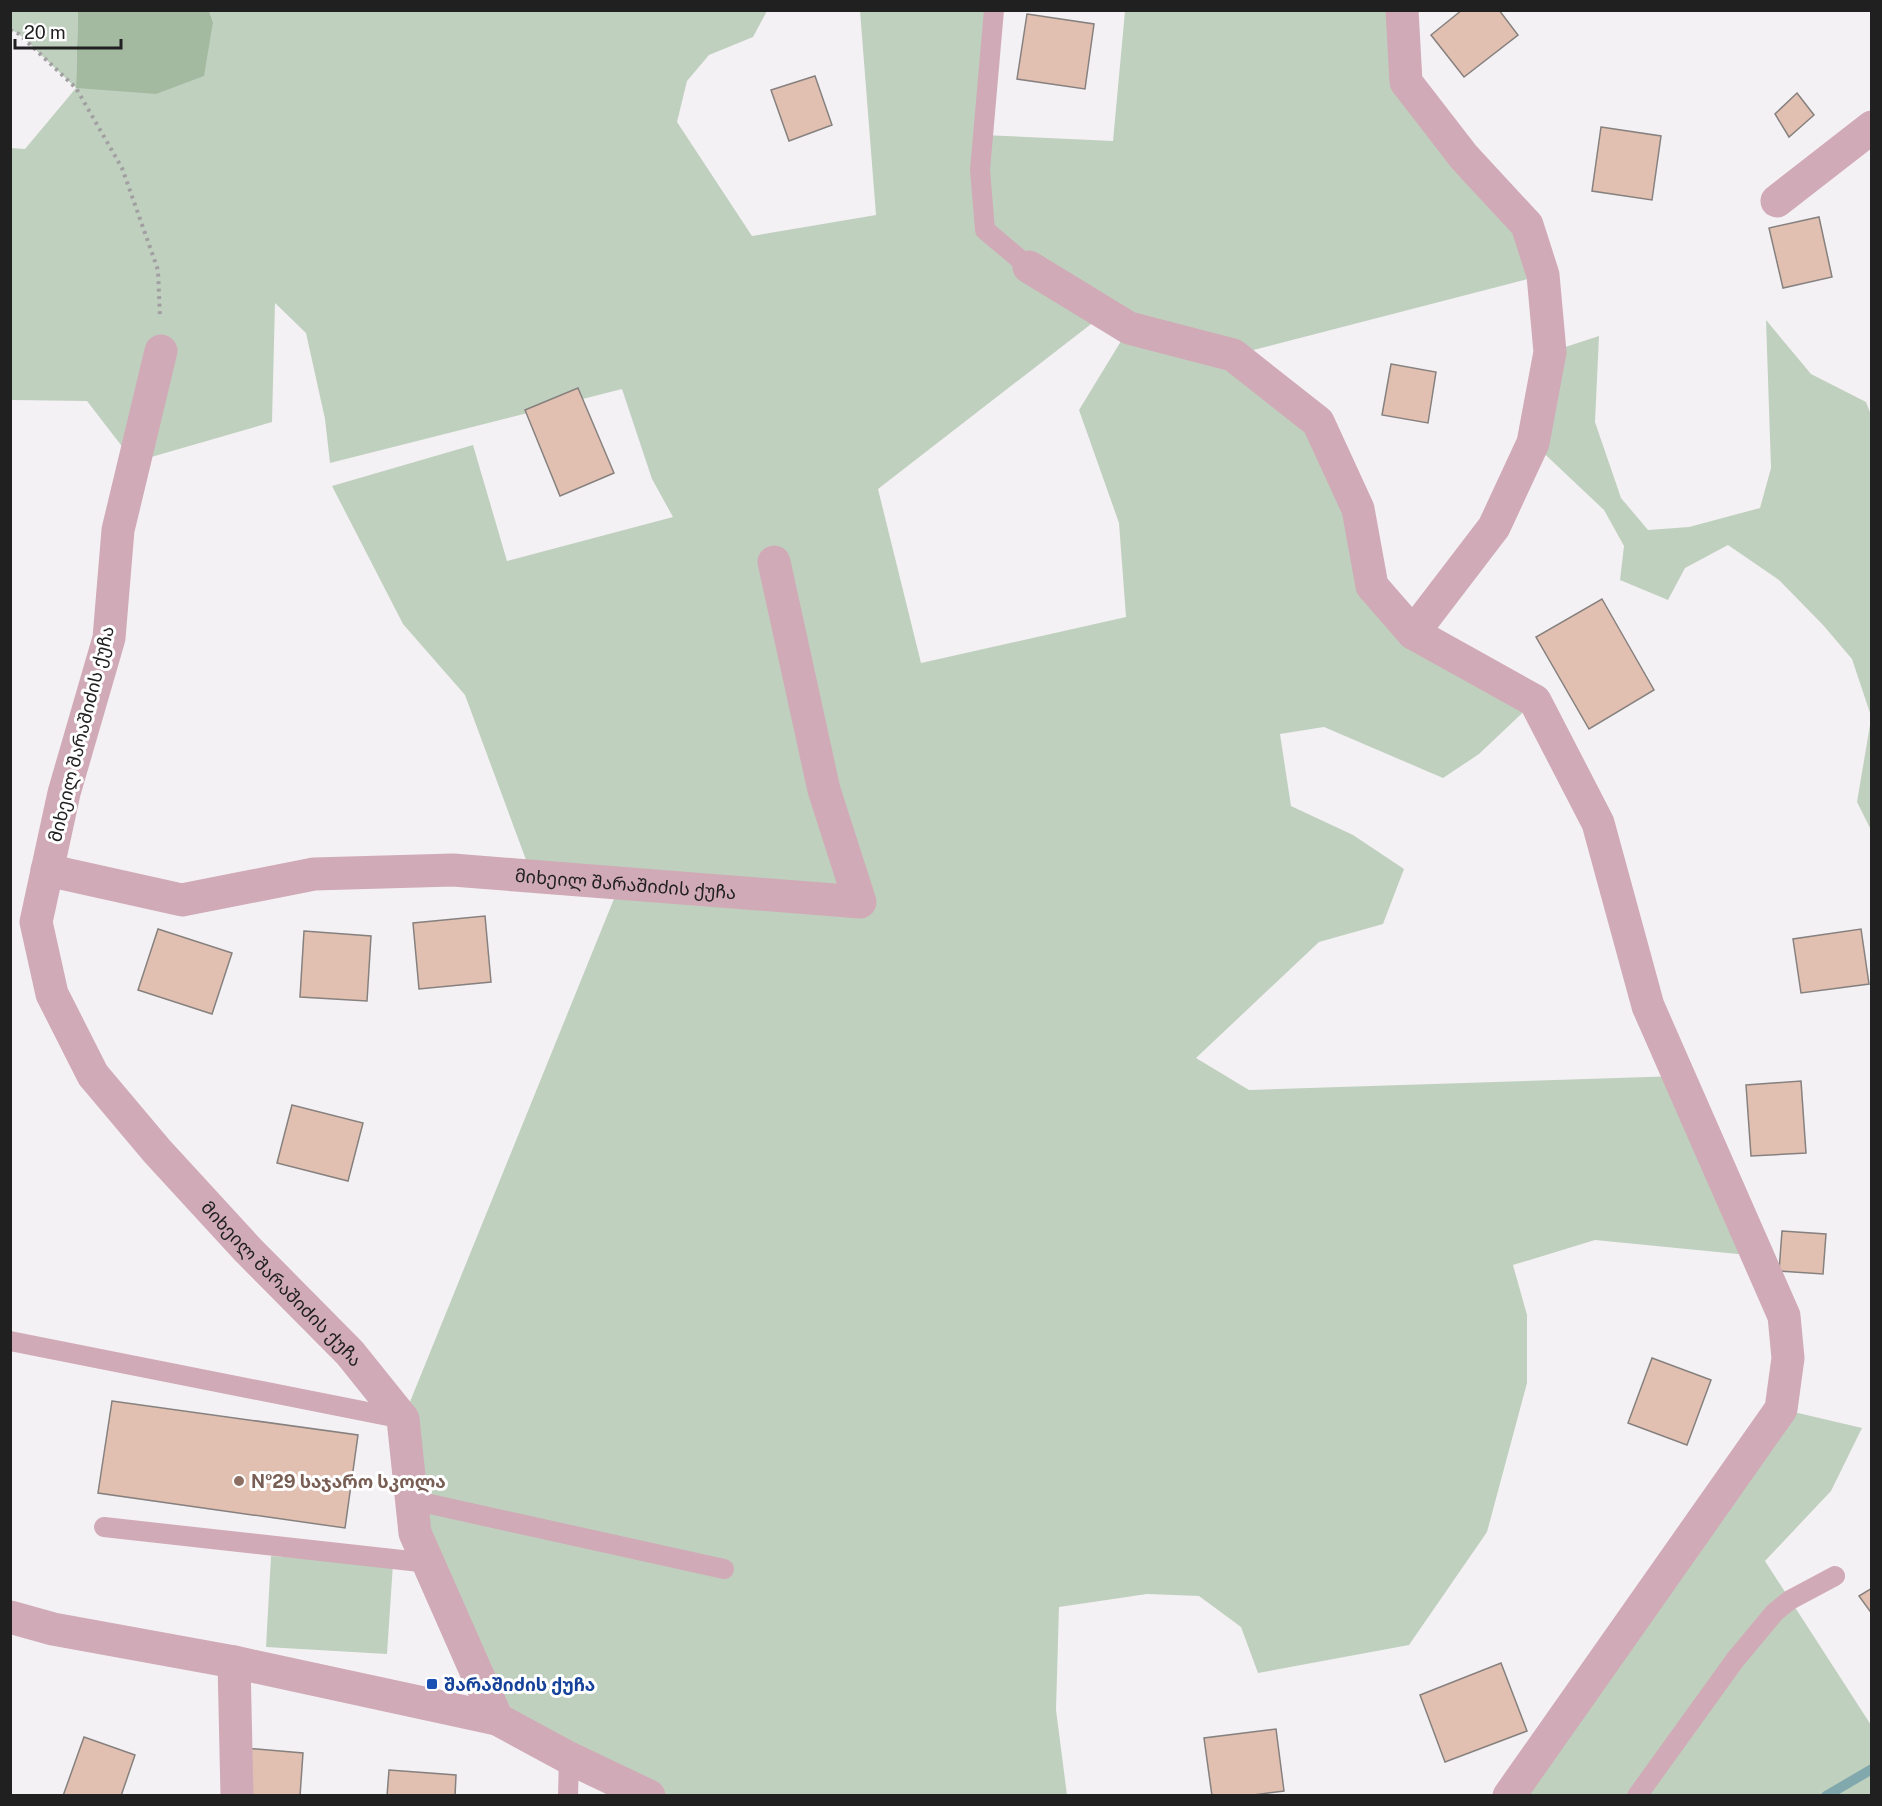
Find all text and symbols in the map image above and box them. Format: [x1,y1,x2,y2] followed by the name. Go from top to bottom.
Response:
[15,12,122,50] scale bar
[24,22,66,43] text: 20 m
[44,624,119,844] street label: მიხეილ შარაშიძის ქუჩა
[514,864,737,903] street label: მიხეილ შარაშიძის ქუჩა
[198,1196,367,1370] street label: მიხეილ შარაშიძის ქუჩა
[251,1471,446,1493] place label: №29 საჯარო სკოლა
[232,1474,246,1488] marker: №29 საჯარო სკოლა
[444,1674,595,1695] place label: შარაშიძის ქუჩა
[425,1677,439,1691] marker: შარაშიძის ქუჩა

